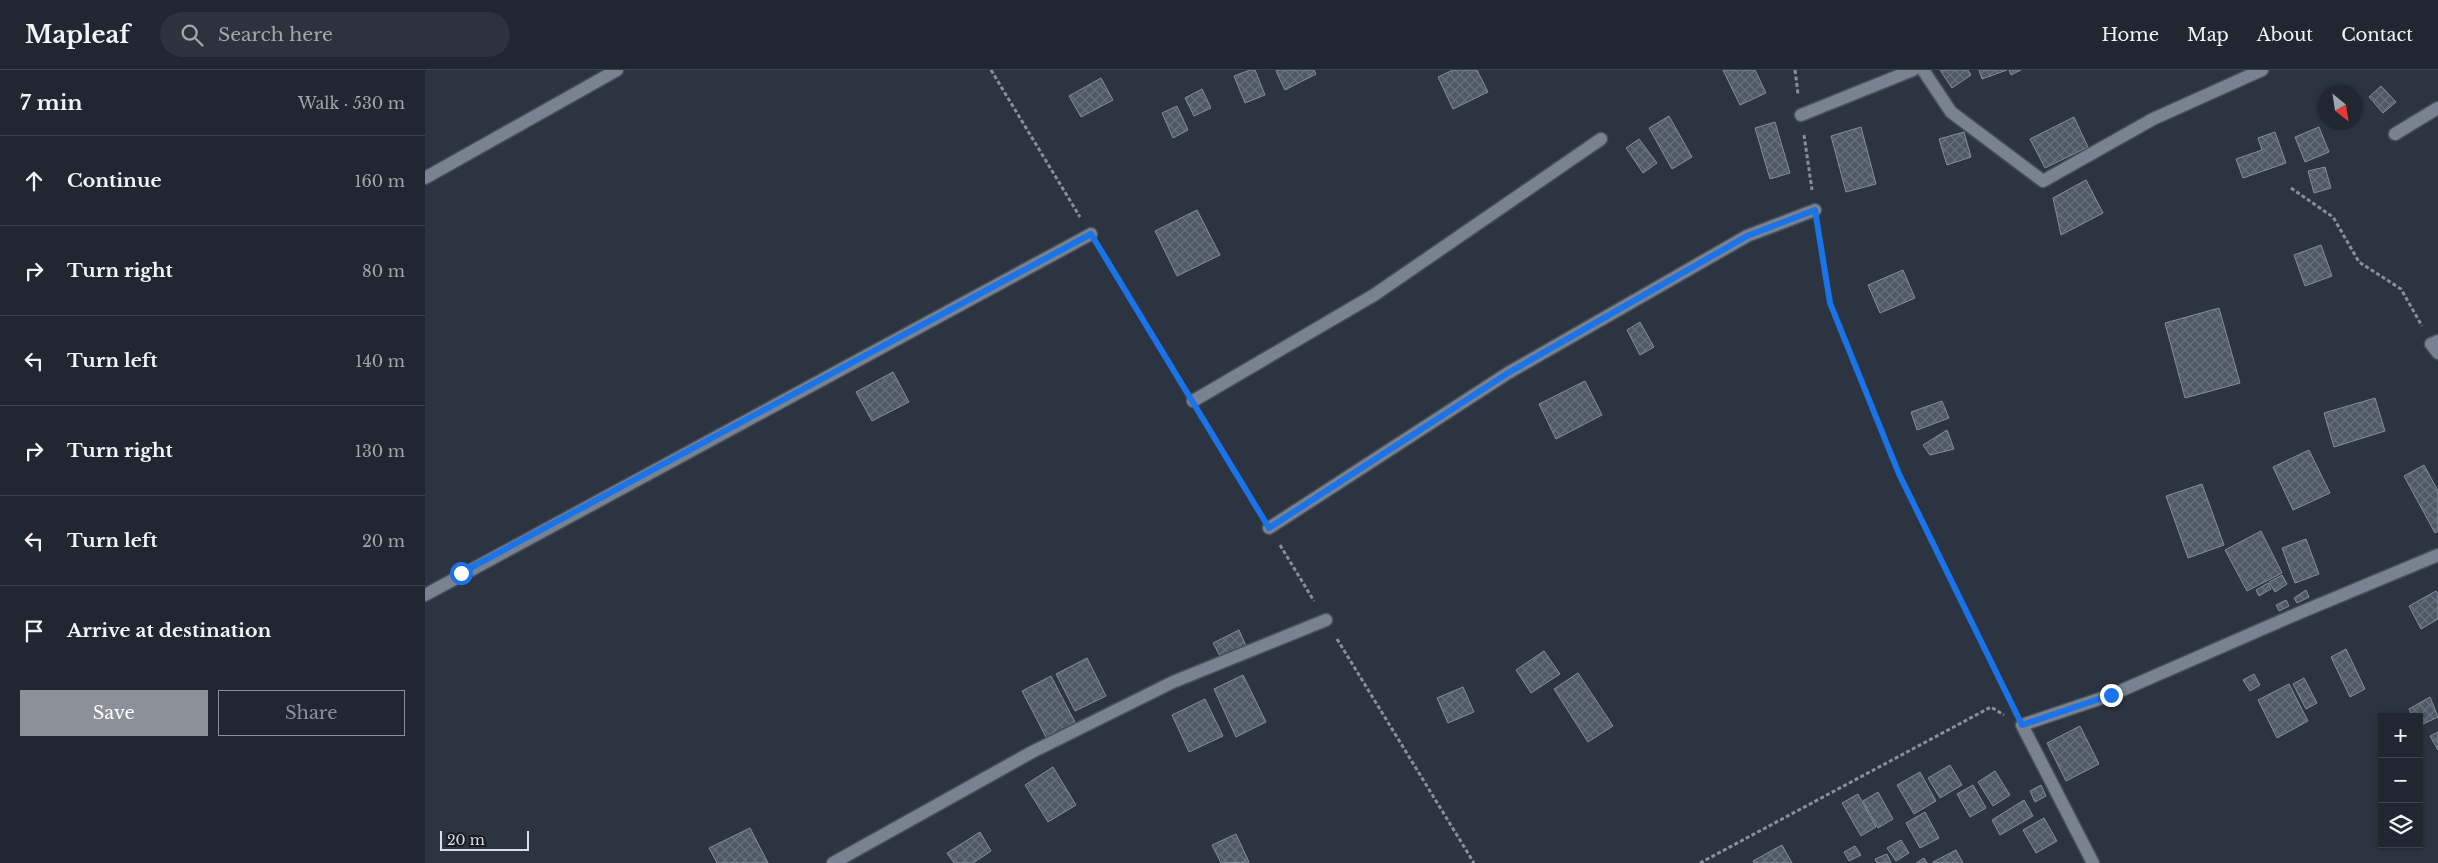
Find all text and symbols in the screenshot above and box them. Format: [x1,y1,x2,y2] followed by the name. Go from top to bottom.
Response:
[160,12,510,57] search box
[25,20,130,49] text: Mapleaf
[178,21,206,49] icon: search
[218,23,333,46] text: Search here
[2101,24,2159,46] text: Home
[2187,24,2229,46] text: Map
[2257,24,2313,46] text: About
[2341,24,2413,46] text: Contact
[2318,85,2363,130] north arrow
[20,90,83,116] text: 7 min
[298,93,405,113] text: Walk · 530 m
[20,167,48,195] icon: ahead
[67,169,162,192] text: Continue
[354,171,405,191] text: 160 m
[20,257,48,285] icon: right
[67,259,173,282] text: Turn right
[362,261,405,281] text: 80 m
[20,347,48,375] icon: left
[67,349,158,372] text: Turn left
[355,351,405,371] text: 140 m
[20,437,48,465] icon: right
[67,439,173,462] text: Turn right
[355,441,405,461] text: 130 m
[20,527,48,555] icon: left
[67,529,158,552] text: Turn left
[362,531,405,551] text: 20 m
[450,562,473,585] route start
[20,617,48,645] icon: arrive
[67,619,271,642] text: Arrive at destination
[2100,684,2123,707] route end
[20,690,208,736] button: Save
[218,690,405,736] button: Share
[2378,713,2423,848] map controls
[2378,713,2423,758] button: +
[2378,758,2423,803] button: −
[2378,803,2423,848] button: layers
[440,828,529,851] scale bar
[447,831,485,849] text: 20 m

